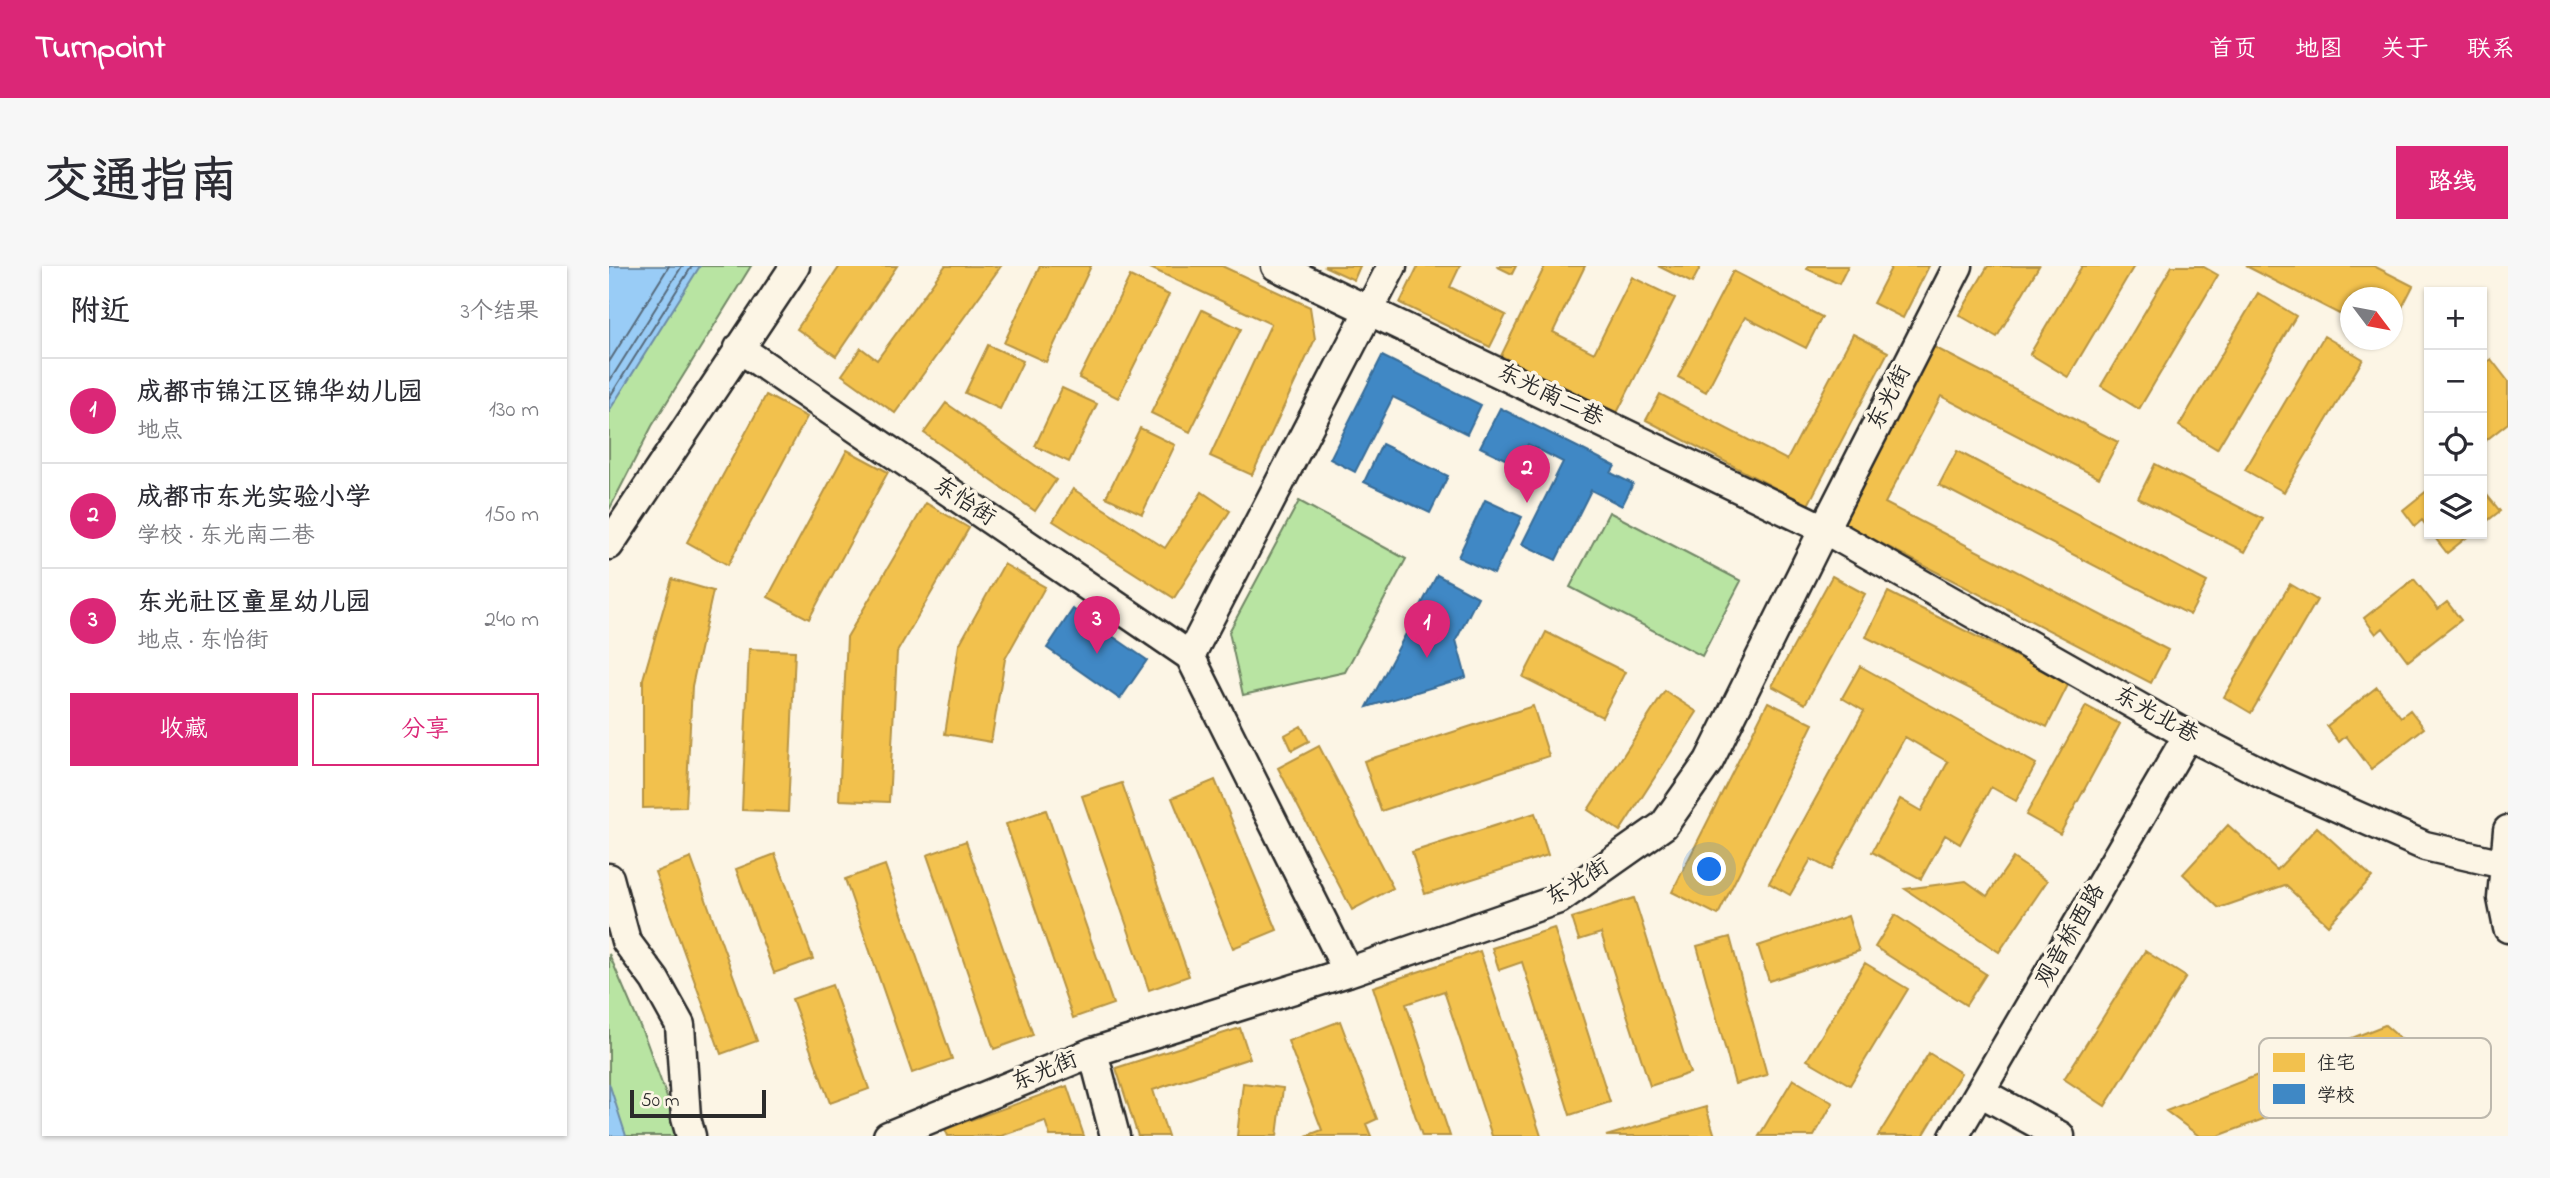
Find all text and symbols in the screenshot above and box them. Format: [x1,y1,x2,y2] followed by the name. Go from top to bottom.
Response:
[35,25,166,73] text: Turnpoint
[2209,33,2257,68] text: 首页
[2295,33,2343,68] text: 地图
[2381,33,2429,68] text: 关于
[2467,33,2515,68] text: 联系
[2396,146,2508,219] button: 路线
[42,148,238,220] text: 交通指南
[2340,287,2403,350] north arrow
[2424,287,2487,539] map controls
[2424,287,2487,350] button: +
[70,291,130,335] text: 附近
[461,296,539,329] text: 3个结果
[2424,350,2487,413] button: −
[1491,356,1610,436] street label: 东光南二巷
[1860,360,1920,436] street label: 东光街
[137,375,423,413] text: 成都市锦江区锦华幼儿园
[89,394,97,427] text: 1
[489,394,539,427] text: 130 m
[2424,413,2487,476] button: locate
[137,415,183,448] text: 地点
[1504,445,1550,503] pin: 2
[926,469,1002,535] street label: 东怡街
[2424,476,2487,539] button: layers
[137,480,371,518] text: 成都市东光实验小学
[87,499,99,532] text: 2
[485,499,539,532] text: 150 m
[137,520,314,553] text: 学校 · 东光南二巷
[137,585,371,623] text: 东光社区童星幼儿园
[1074,596,1120,654] pin: 3
[1404,600,1450,658] pin: 1
[88,604,98,637] text: 3
[485,604,539,637] text: 240 m
[137,625,268,658] text: 地点 · 东怡街
[2108,679,2205,753] street label: 东光北巷
[70,693,298,766] button: 收藏
[312,693,539,766] button: 分享
[1540,851,1616,915] street label: 东光街
[1692,852,1726,886] your location
[2028,878,2114,994] street label: 观音桥西路
[2259,1038,2491,1118] legend
[1007,1044,1083,1100] street label: 东光街
[2317,1051,2355,1078] text: 住宅
[2317,1083,2355,1110] text: 学校
[630,1087,767,1119] scale bar
[641,1088,680,1115] text: 50 m

